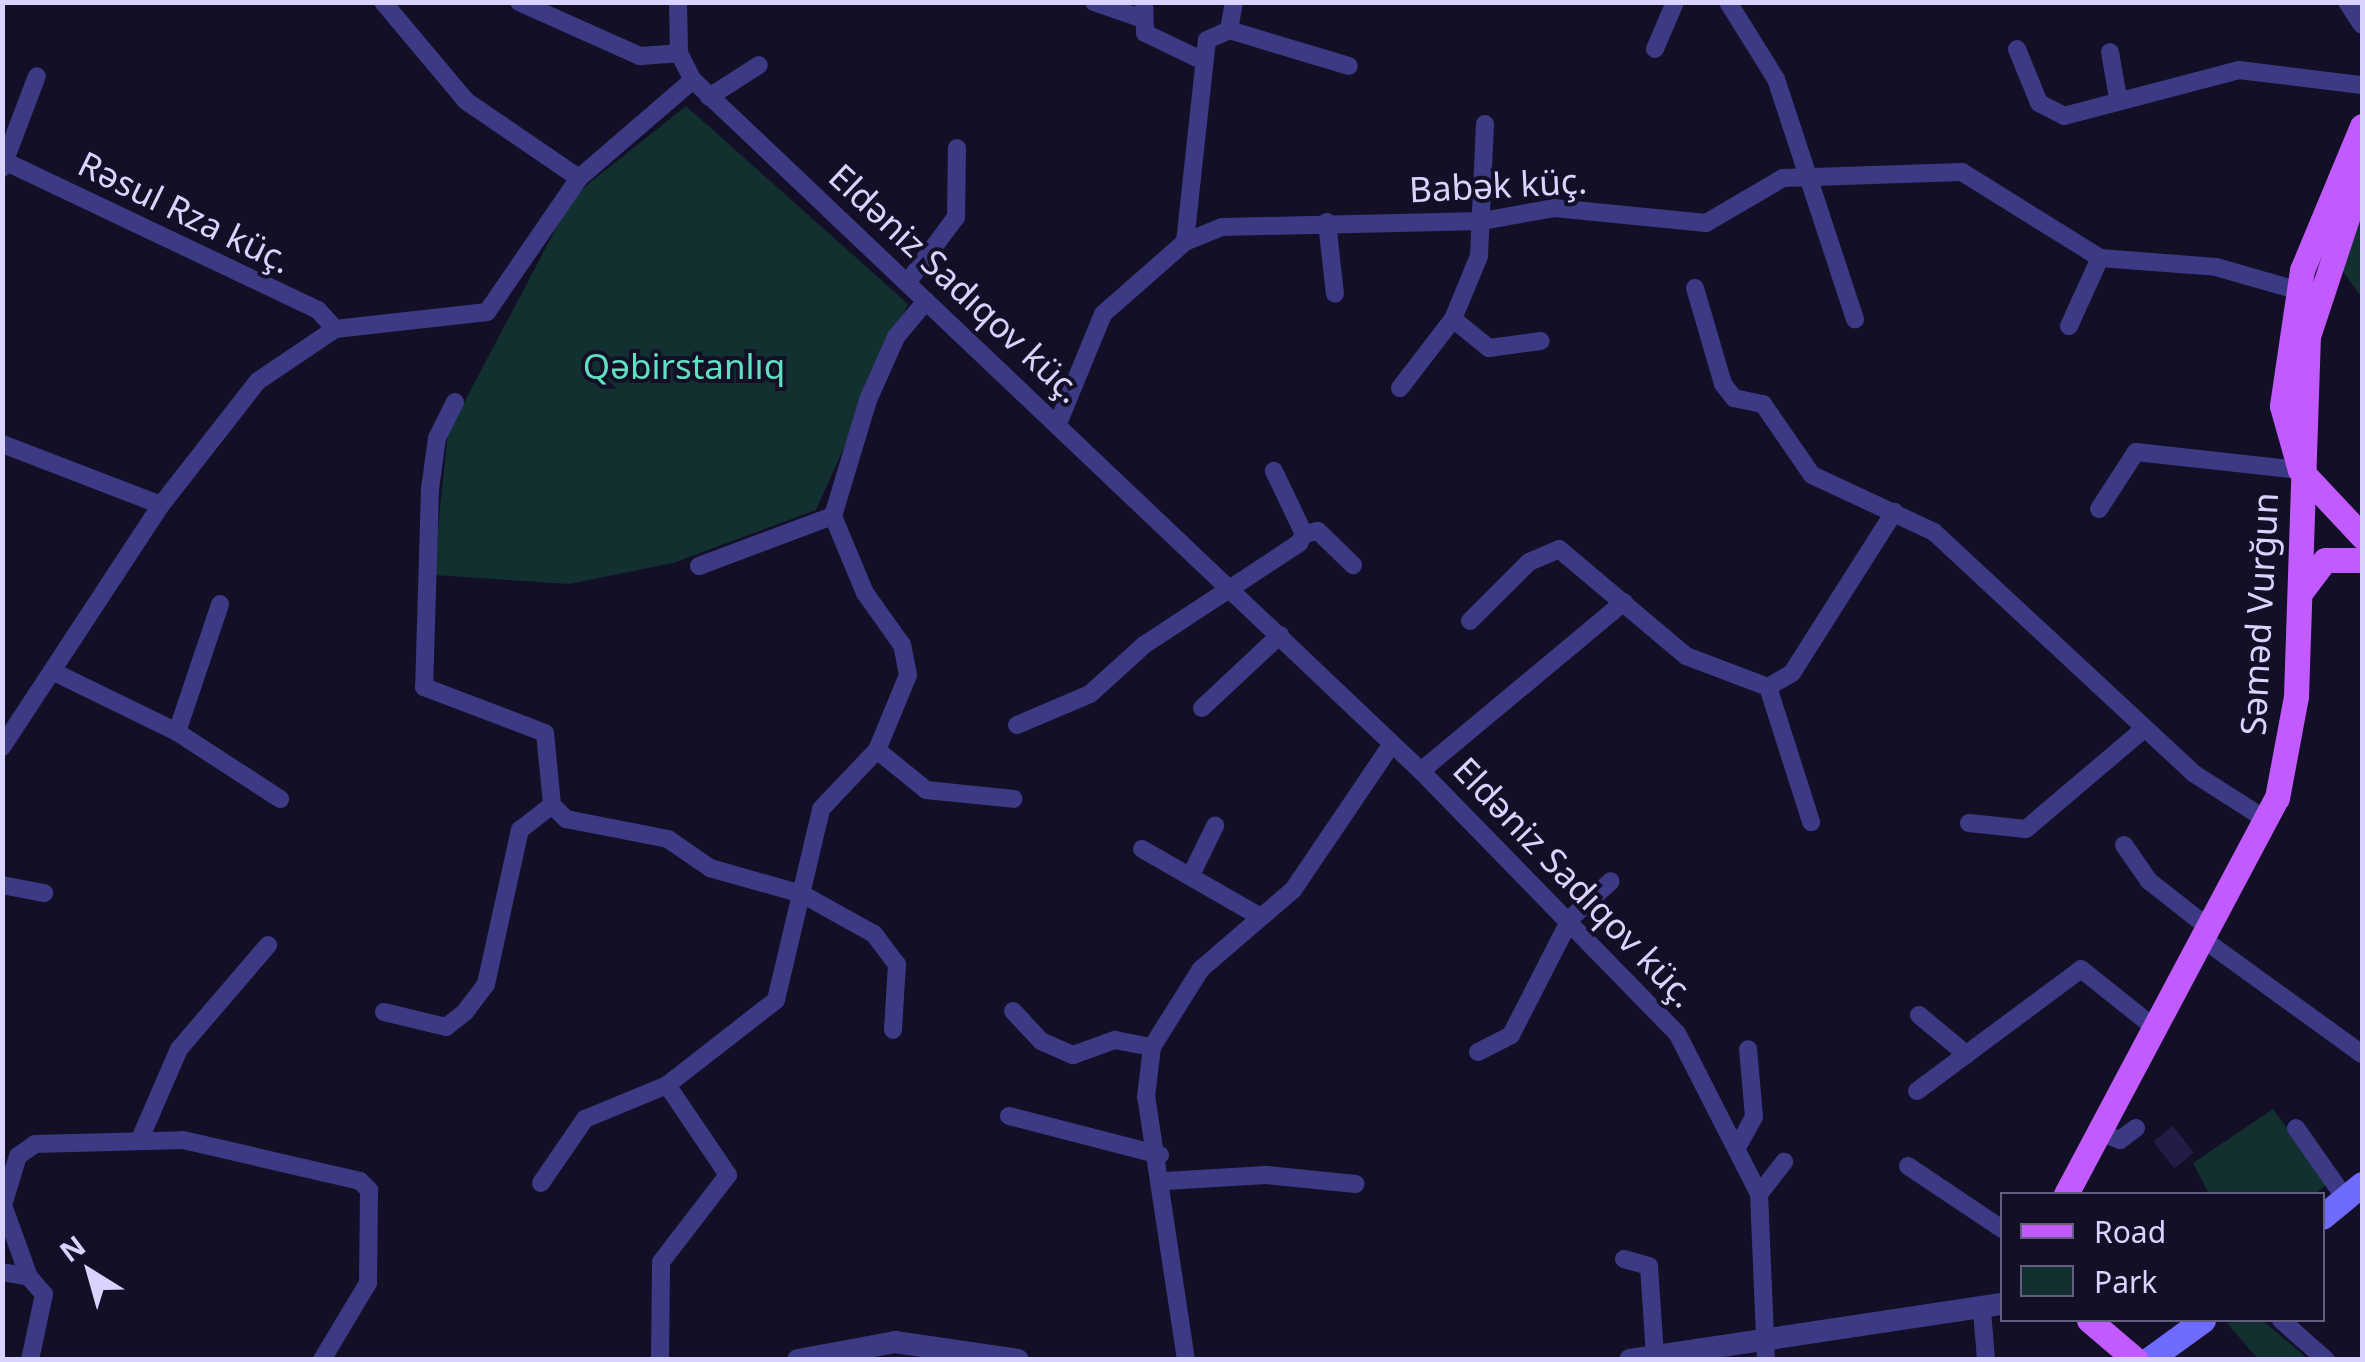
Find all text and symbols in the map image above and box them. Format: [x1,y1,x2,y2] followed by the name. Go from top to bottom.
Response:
[72,142,298,282] street label: Rəsul Rza küç.
[821,155,1091,411] street label: Eldəniz Sadıqov küç.
[1408,159,1588,211] street label: Babək küç.
[583,345,785,387] park label: Qəbirstanlıq
[2232,491,2286,737] street label: Səməd Vurğun
[1445,748,1705,1016] street label: Eldəniz Sadıqov küç.
[2000,1192,2325,1322] legend
[2094,1211,2166,1252] text: Road
[40,1222,140,1322] north arrow
[51,1226,92,1270] text: N
[2094,1261,2157,1302] text: Park

